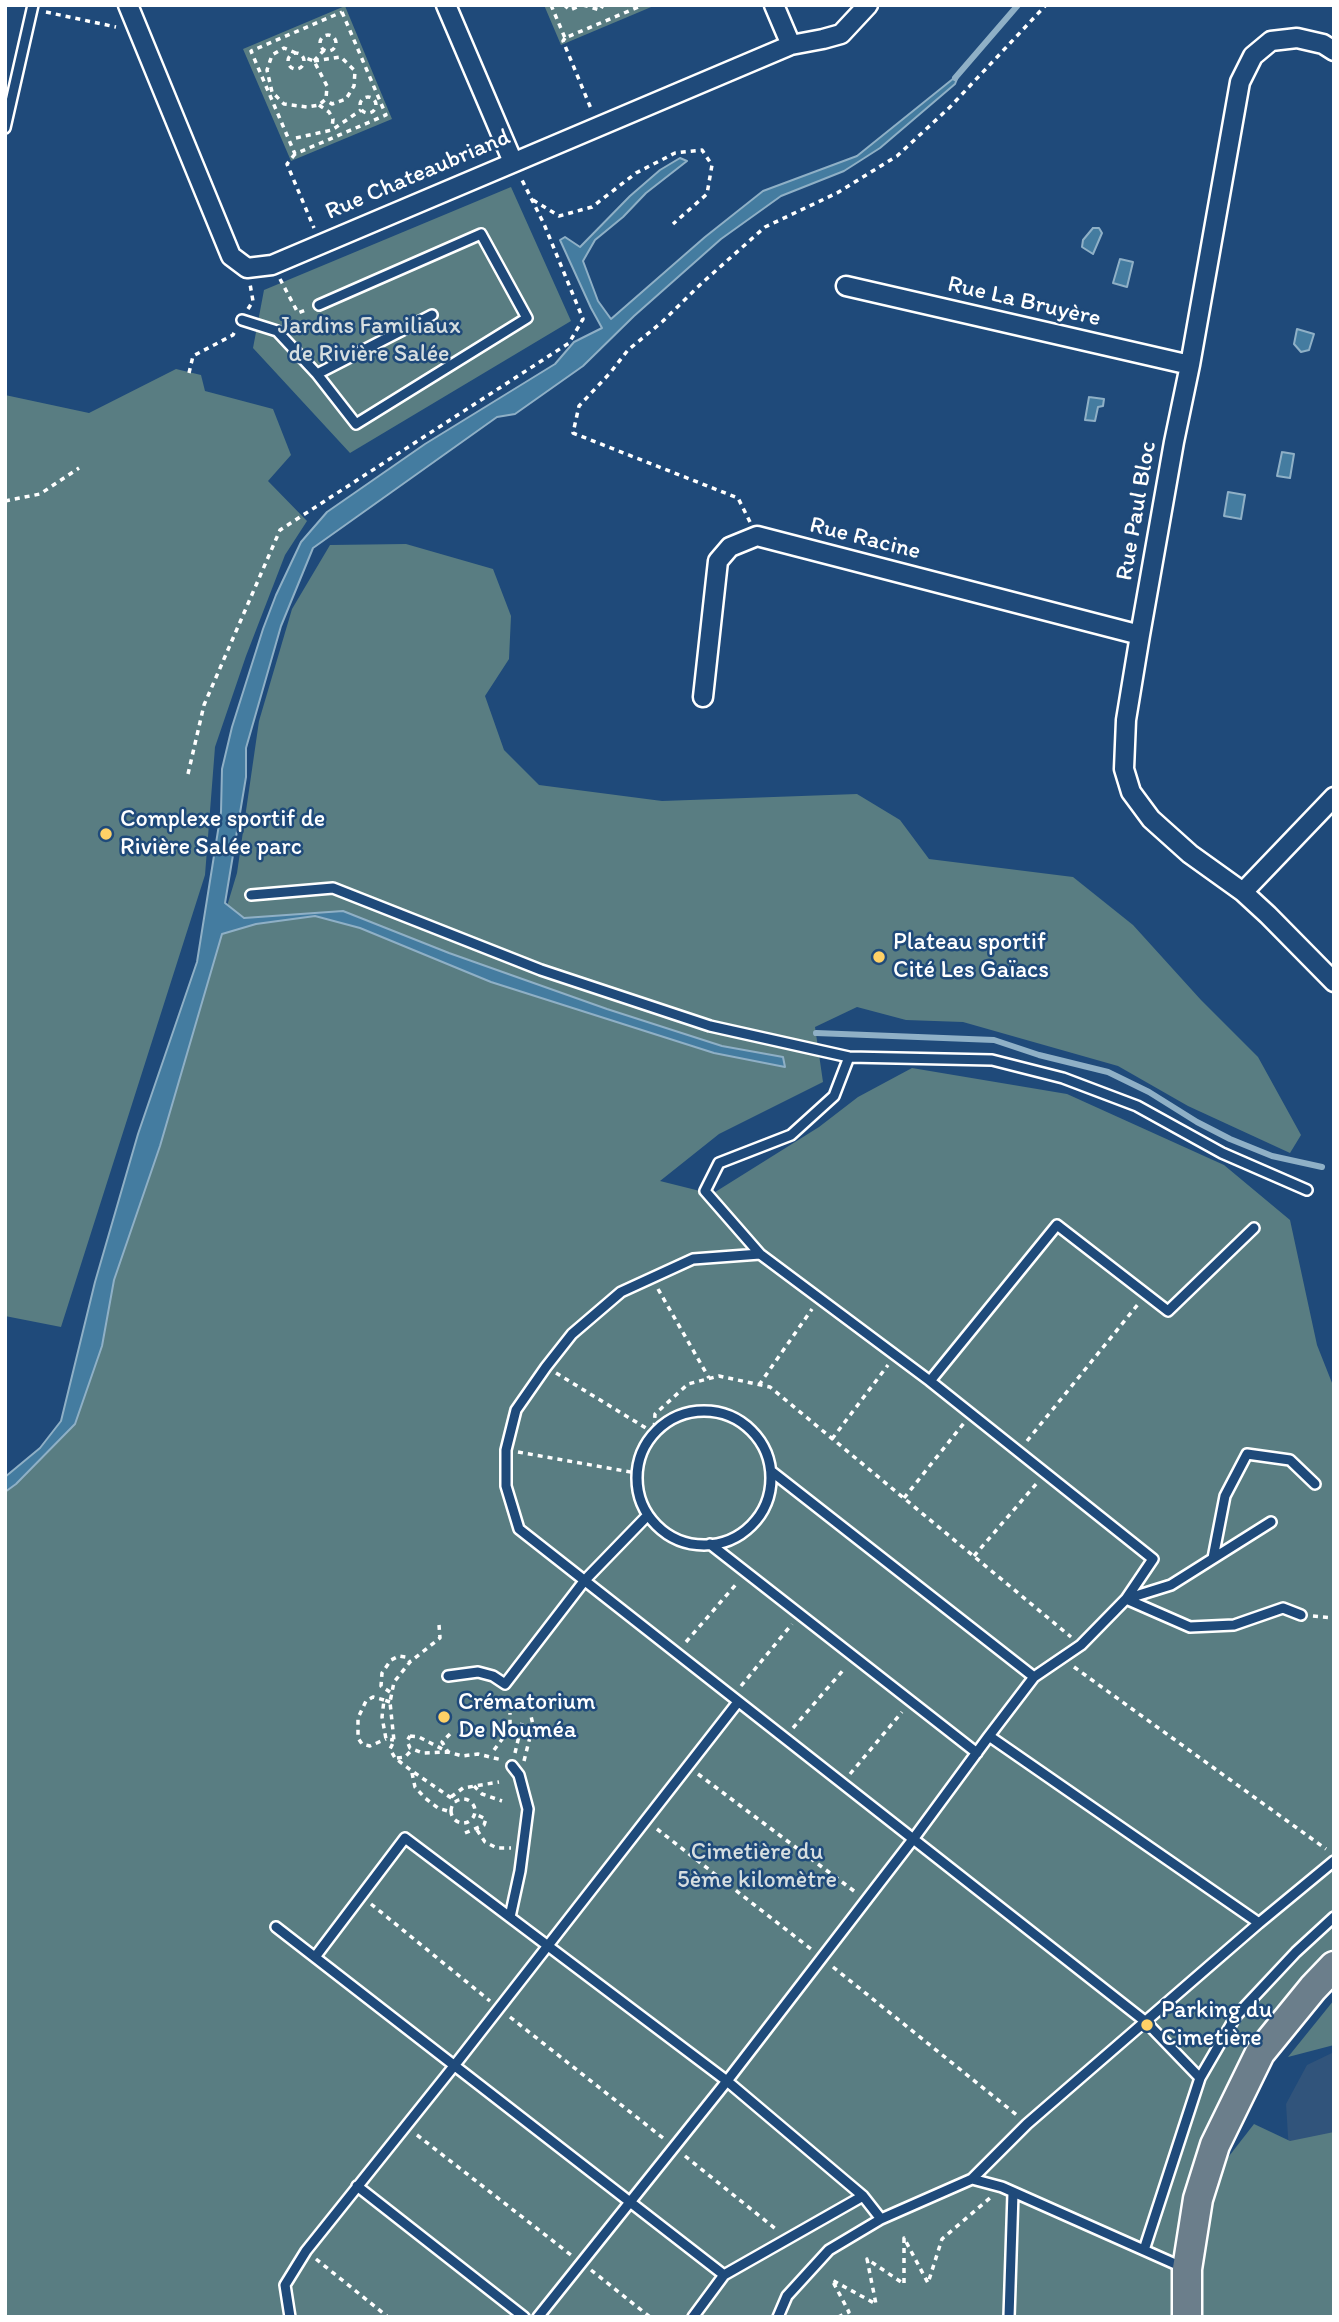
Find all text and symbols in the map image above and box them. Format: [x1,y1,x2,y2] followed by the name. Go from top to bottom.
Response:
[321,123,515,227] street label: Rue Chateaubriand
[945,270,1103,334] street label: Rue La Bruyère
[278,313,460,369] park label: Jardins Familiaux de Rivière Salée
[1111,439,1163,583] street label: Rue Paul Bloc
[807,511,923,567] street label: Rue Racine
[120,806,325,862] place label: Complexe sportif de Rivière Salée parc
[98,826,114,842] marker: Complexe sportif de Rivière Salée parc
[893,929,1049,985] place label: Plateau sportif Cité Les Gaïacs
[871,949,887,965] marker: Plateau sportif Cité Les Gaïacs
[458,1689,595,1745] place label: Crématorium De Nouméa
[436,1709,452,1725] marker: Crématorium De Nouméa
[677,1839,837,1895] park label: Cimetière du 5ème kilomètre
[1161,1997,1272,2053] place label: Parking du Cimetière
[1139,2017,1155,2033] marker: Parking du Cimetière

